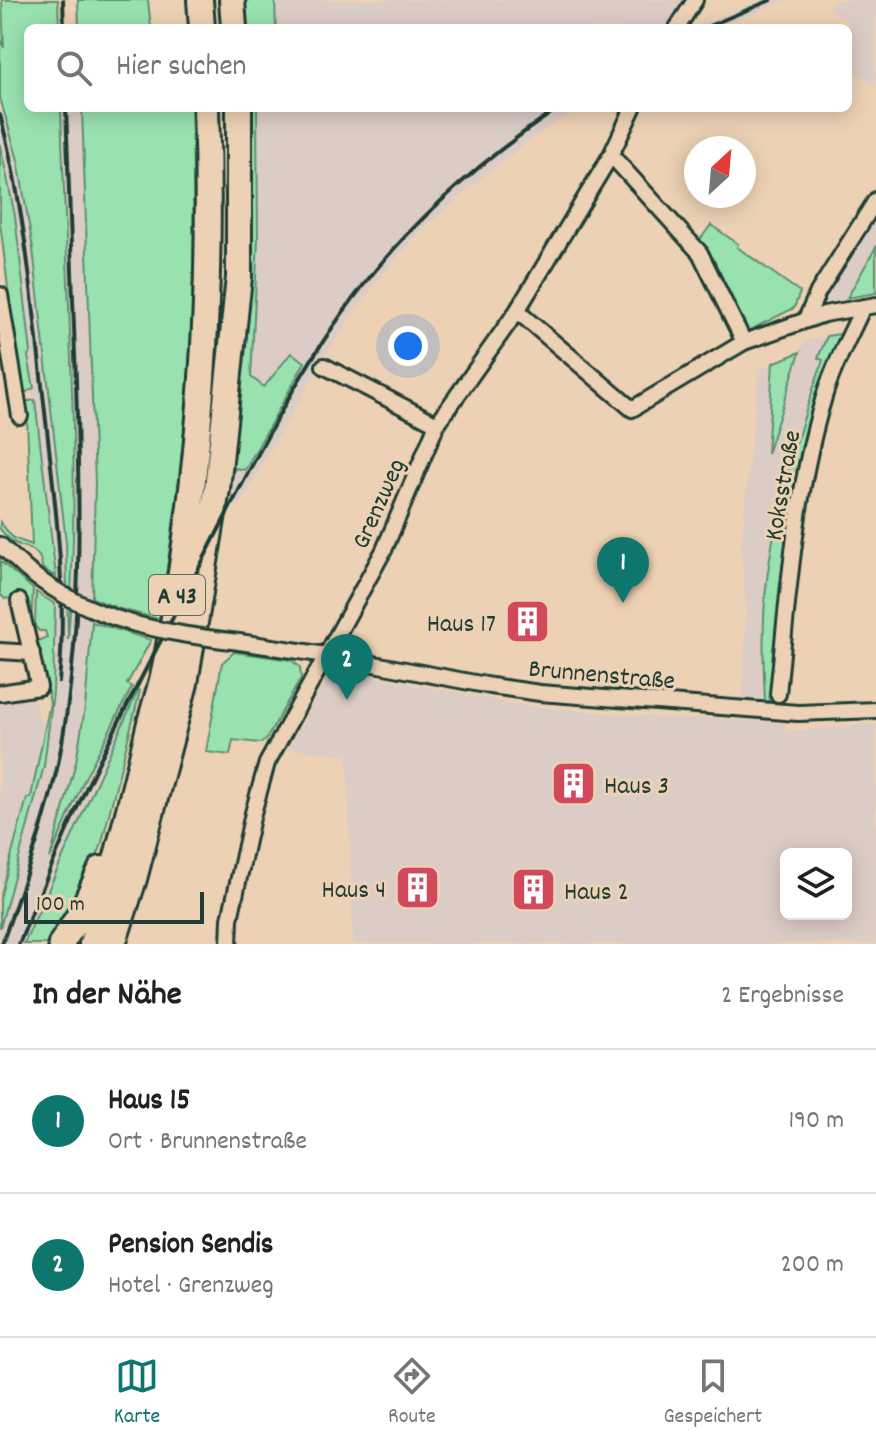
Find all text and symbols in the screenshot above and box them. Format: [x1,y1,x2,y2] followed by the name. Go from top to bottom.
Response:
[24,24,852,112] search box
[52,46,96,90] icon: search
[116,47,246,90] text: Hier suchen
[684,136,756,208] north arrow
[388,326,428,366] your location
[757,428,812,544] street label: Koksstraße
[344,453,417,556] street label: Grenzweg
[597,537,649,603] pin: 1
[149,575,205,615] road number: A 43
[503,598,551,646] building icon: Haus 17
[427,607,496,644] place label: Haus 17
[321,634,373,700] pin: 2
[527,652,676,701] street label: Brunnenstraße
[549,760,597,808] building icon: Haus 3
[604,769,669,806] place label: Haus 3
[780,848,852,920] map controls
[780,848,852,920] button: layers
[393,864,441,912] building icon: Haus 4
[509,866,557,914] building icon: Haus 2
[322,873,386,910] place label: Haus 4
[564,875,629,912] place label: Haus 2
[24,888,204,924] scale bar
[36,890,85,921] text: 100 m
[32,972,182,1021] text: In der Nähe
[721,978,844,1015] text: 2 Ergebnisse
[108,1081,190,1124] text: Haus 15
[55,1103,61,1140] text: 1
[788,1103,844,1140] text: 190 m
[108,1124,307,1161] text: Ort · Brunnenstraße
[108,1225,273,1268] text: Pension Sendis
[52,1247,64,1284] text: 2
[780,1247,844,1284] text: 200 m
[108,1268,274,1305] text: Hotel · Grenzweg
[114,1354,160,1433] tab: Karte
[388,1354,436,1433] tab: Route
[663,1354,762,1433] tab: Gespeichert

